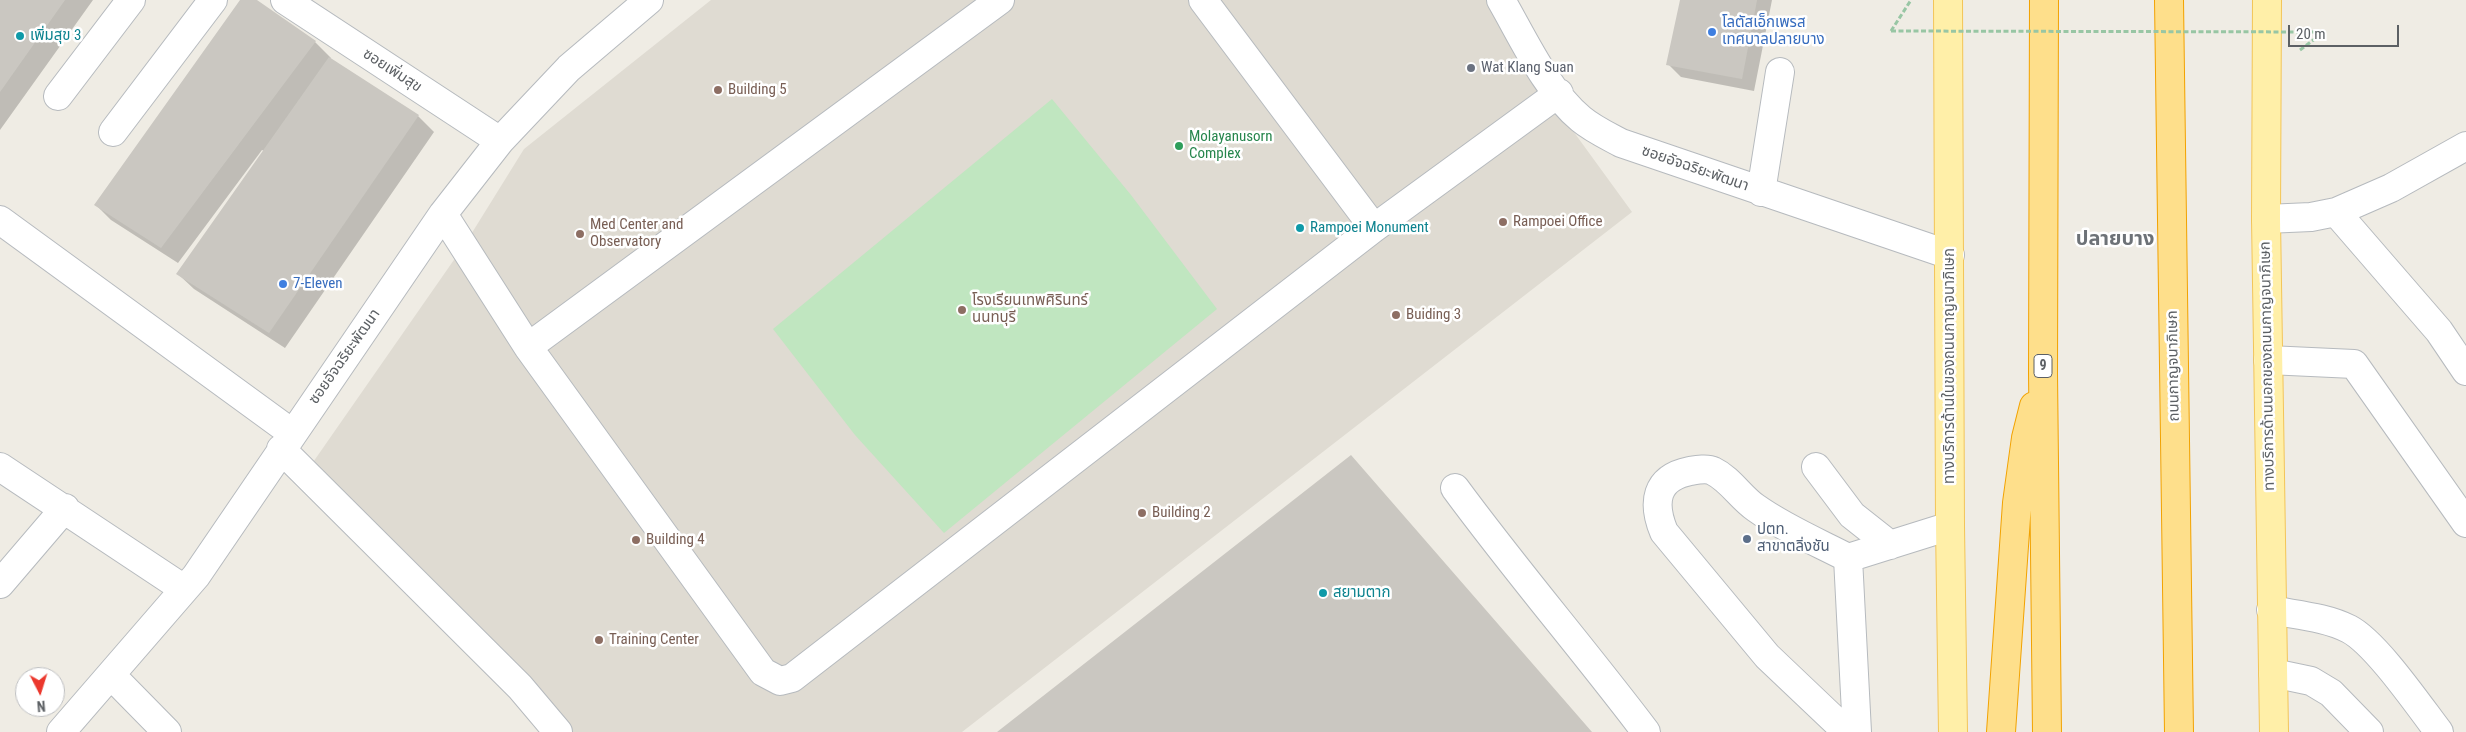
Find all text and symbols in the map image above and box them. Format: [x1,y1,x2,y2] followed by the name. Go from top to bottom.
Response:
[1722,14,1825,49] place label: โลตัสเอ็กเพรส เทศบาลปลายบาง
[2291,15,2402,47] scale bar
[2296,25,2326,43] text: 20 m
[1706,26,1718,38] marker: โลตัสเอ็กเพรส เทศบาลปลายบาง
[30,27,81,45] place label: เพิ่มสุข 3
[14,30,26,42] marker: เพิ่มสุข 3
[359,45,425,97] street label: ซอยเพิ่มสุข
[1481,59,1574,77] place label: Wat Klang Suan
[1465,62,1477,74] marker: Wat Klang Suan
[728,81,787,99] place label: Building 5
[712,84,724,96] marker: Building 5
[1189,128,1272,163] place label: Molayanusorn Complex
[1173,140,1185,152] marker: Molayanusorn Complex
[1639,142,1751,196] street label: ซอยอัจฉริยะพัฒนา
[1513,213,1602,231] place label: Rampoei Office
[590,216,683,251] place label: Med Center and Observatory
[1497,216,1509,228] marker: Rampoei Office
[1310,219,1429,237] place label: Rampoei Monument
[1294,222,1306,234] marker: Rampoei Monument
[574,228,586,240] marker: Med Center and Observatory
[2076,228,2154,252] district label: ปลายบาง
[2257,241,2279,491] street label: ทางบริการด้านนอกของถนนกาญจนาภิเษก
[1941,248,1959,484] street label: ทางบริการด้านในของถนนกาญจนาภิเษก
[293,275,343,293] place label: 7-Eleven
[277,278,289,290] marker: 7-Eleven
[972,292,1088,327] place label: โรงเรียนเทพศิรินทร์ นนทบุรี
[956,304,968,316] marker: โรงเรียนเทพศิรินทร์ นนทบุรี
[305,306,385,408] street label: ซอยอัจฉริยะพัฒนา
[1406,306,1461,324] place label: Buiding 3
[1390,309,1402,321] marker: Buiding 3
[2164,310,2184,422] street label: ถนนกาญจนาภิเษก
[2034,354,2052,378] road number: 9
[1152,504,1211,522] place label: Building 2
[1136,507,1148,519] marker: Building 2
[1757,521,1830,556] place label: ปตท. สาขาตลิ่งชัน
[646,531,705,549] place label: Building 4
[1741,533,1753,545] marker: ปตท. สาขาตลิ่งชัน
[630,534,642,546] marker: Building 4
[1333,584,1390,602] place label: สยามตาก
[1317,587,1329,599] marker: สยามตาก
[609,631,699,649] place label: Training Center
[593,634,605,646] marker: Training Center
[15,667,65,717] north arrow
[36,698,46,714] text: N

